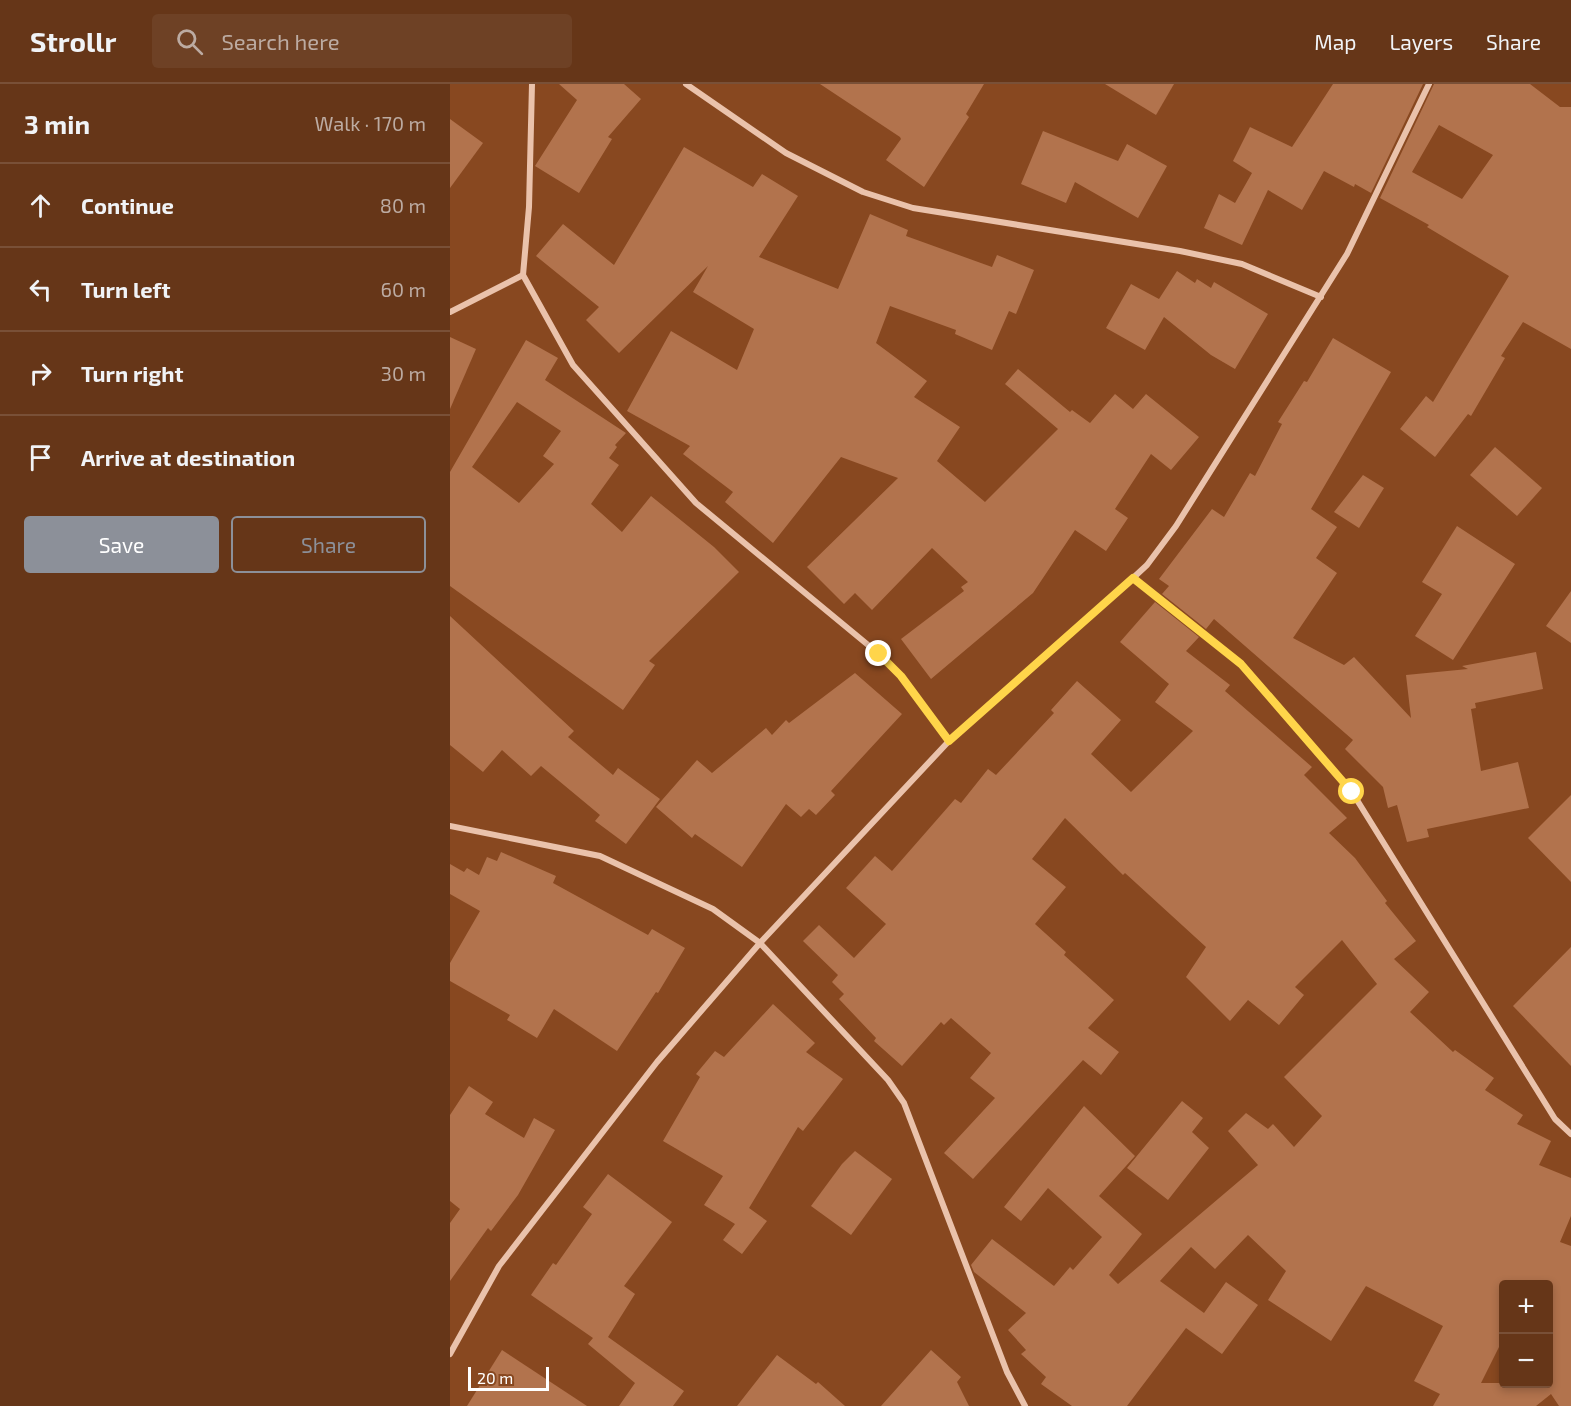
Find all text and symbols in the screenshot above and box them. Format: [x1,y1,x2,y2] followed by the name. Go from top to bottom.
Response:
[152,14,572,68] search box
[30,24,116,58] text: Strollr
[173,25,206,58] icon: search
[221,28,340,54] text: Search here
[1314,29,1356,54] text: Map
[1389,29,1453,54] text: Layers
[1486,29,1541,54] text: Share
[24,108,90,139] text: 3 min
[315,111,426,135] text: Walk · 170 m
[24,189,57,222] icon: ahead
[81,192,174,218] text: Continue
[380,193,426,217] text: 80 m
[24,273,57,306] icon: left
[81,276,170,302] text: Turn left
[381,277,426,301] text: 60 m
[24,357,57,390] icon: right
[81,360,183,386] text: Turn right
[381,361,426,385] text: 30 m
[24,441,57,474] icon: arrive
[81,444,295,470] text: Arrive at destination
[24,516,219,573] button: Save
[231,516,426,573] button: Share
[865,640,891,666] route end
[1338,778,1364,804] route start
[1499,1280,1553,1388] map controls
[1499,1280,1553,1334] button: +
[1499,1334,1553,1388] button: −
[468,1364,549,1392] scale bar
[477,1368,513,1387] text: 20 m

